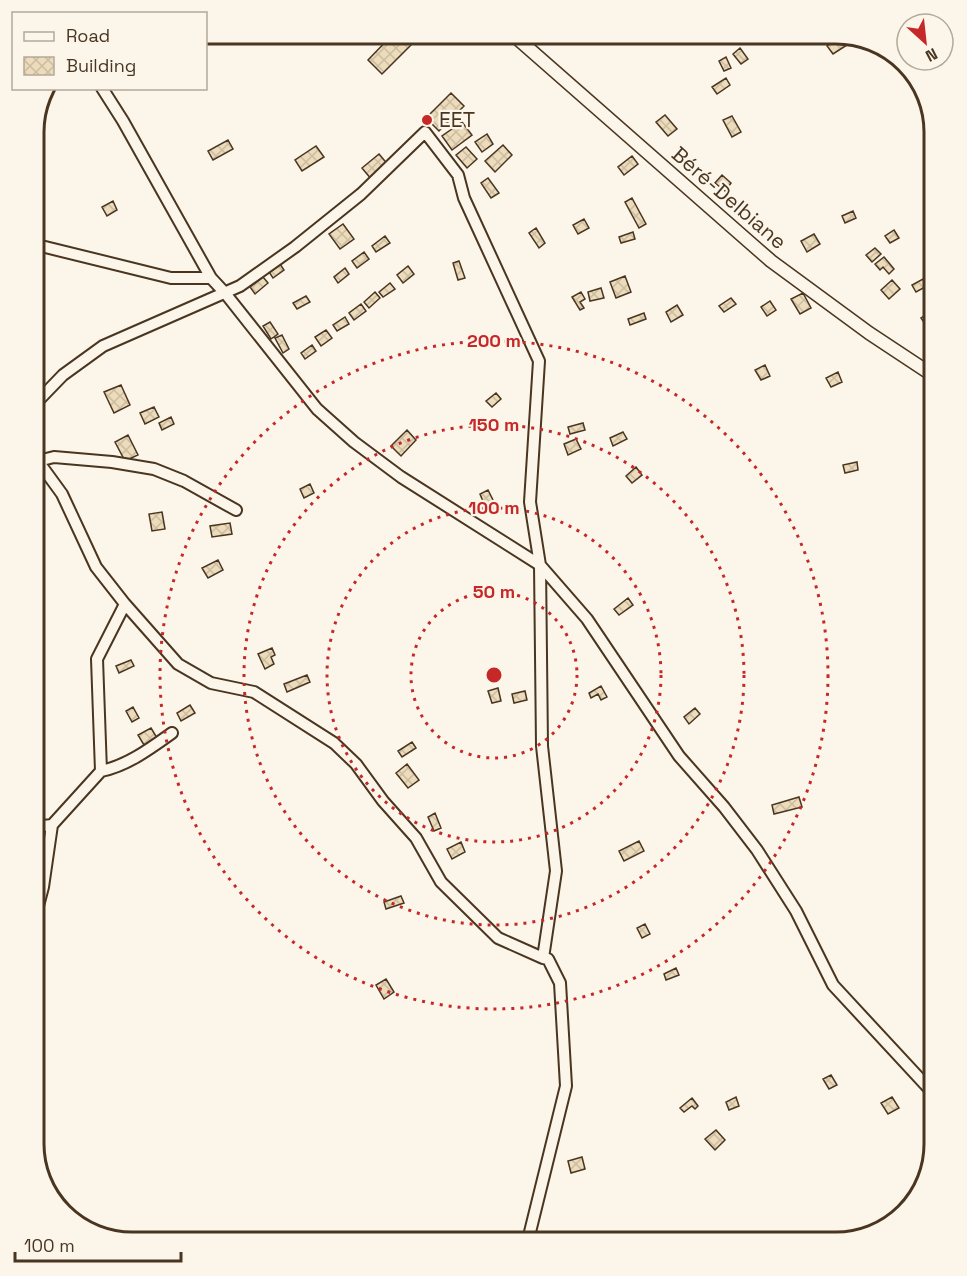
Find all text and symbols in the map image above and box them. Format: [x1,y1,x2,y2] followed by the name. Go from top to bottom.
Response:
[12,12,207,90] legend
[895,12,955,72] north arrow
[66,24,110,47] text: Road
[922,43,941,67] text: N
[66,54,136,77] text: Building
[439,106,475,133] place label: EET
[420,113,434,127] marker: EET
[666,140,792,255] street label: Béré-Delbiane
[467,329,521,352] text: 200 m
[469,413,519,436] text: 150 m
[468,496,520,519] text: 100 m
[473,580,515,603] text: 50 m
[484,665,504,685] centre of rings
[15,1225,182,1263] scale bar
[24,1234,75,1257] text: 100 m

